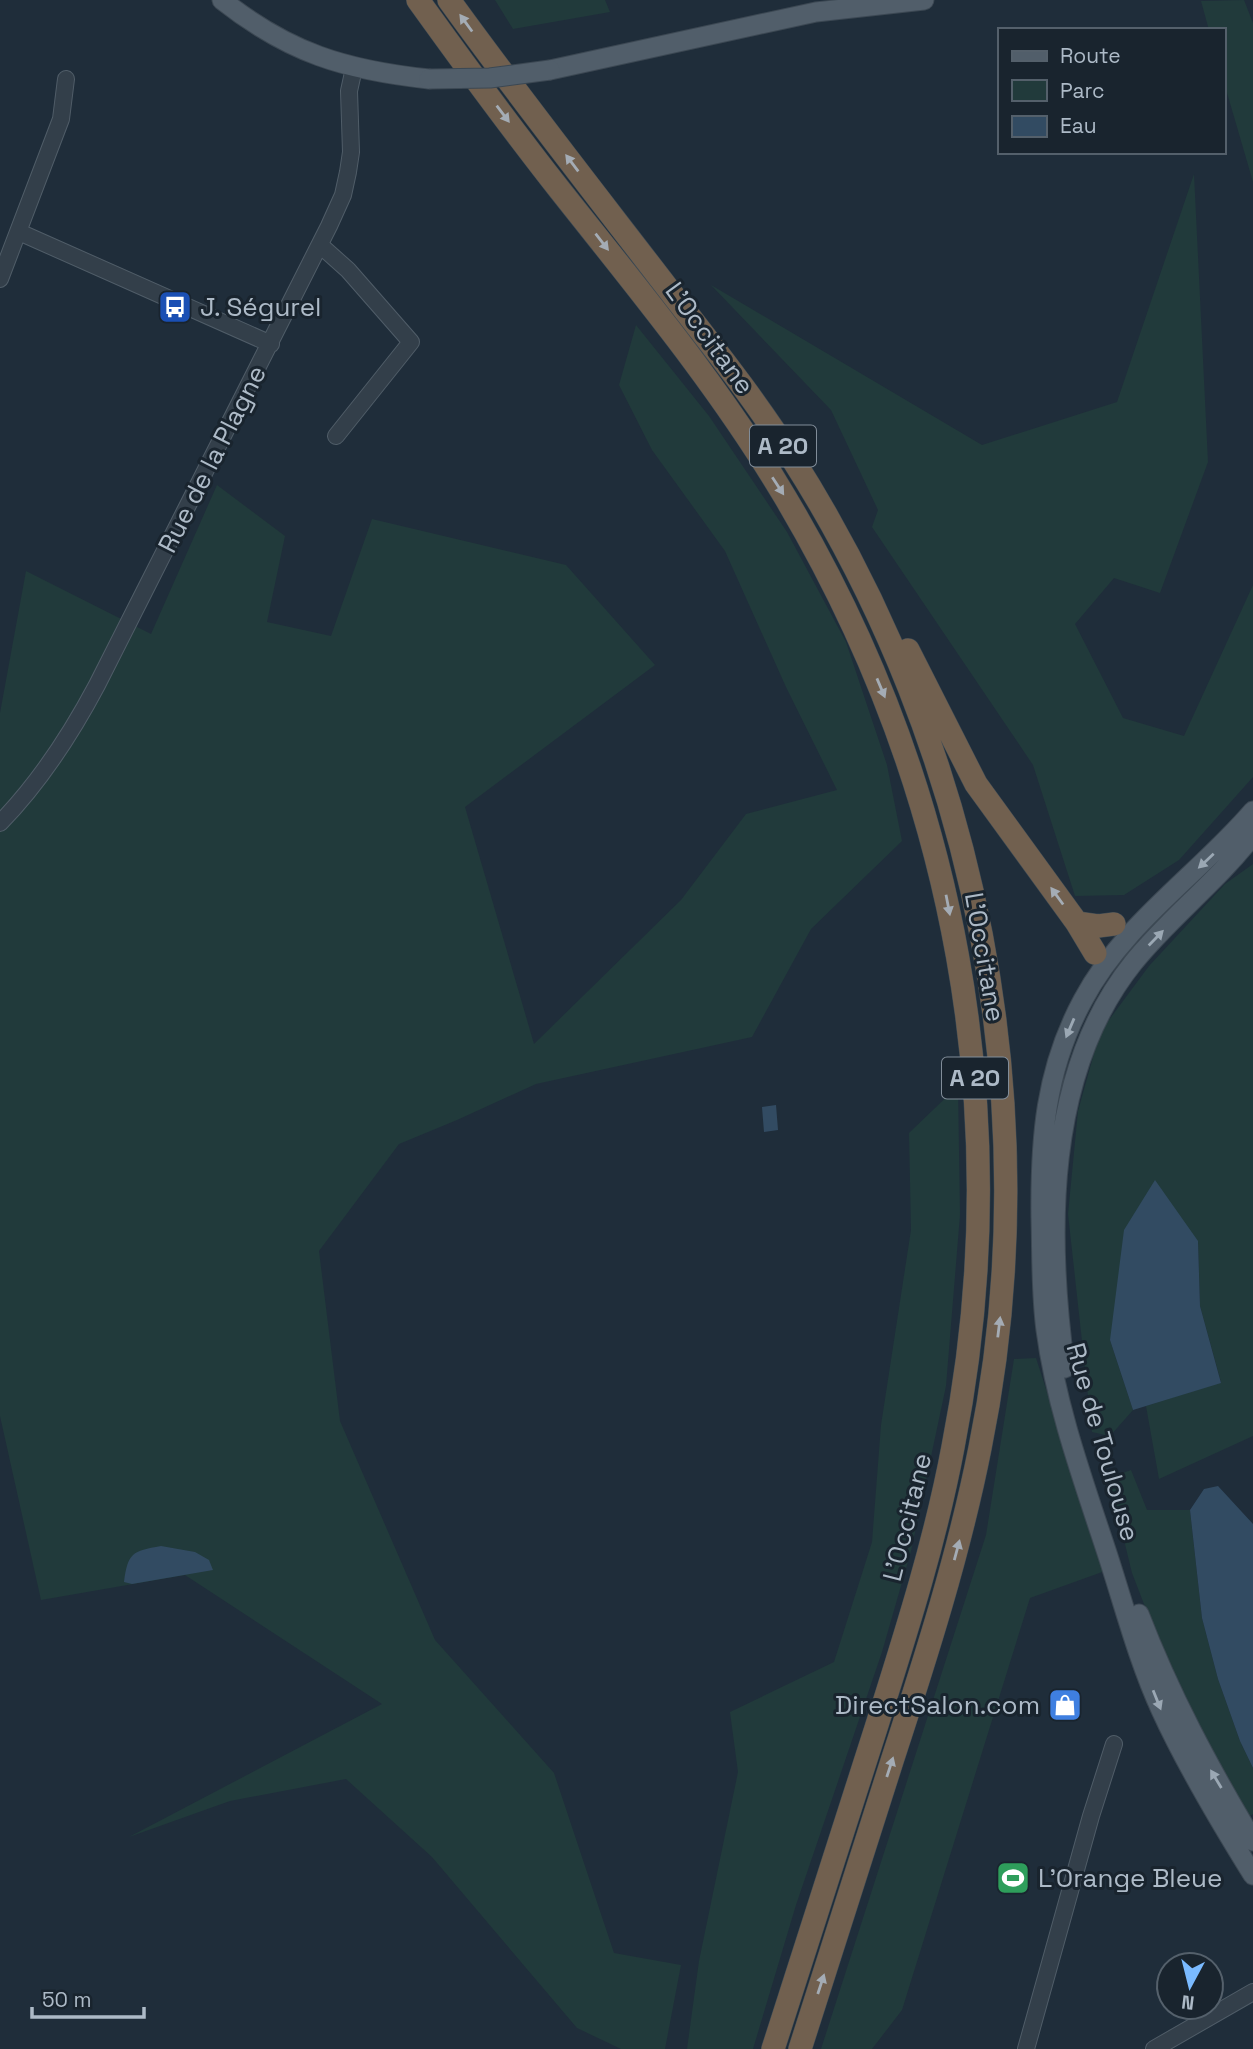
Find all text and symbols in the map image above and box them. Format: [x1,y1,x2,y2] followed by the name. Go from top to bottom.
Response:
[459,14,473,32] one-way arrow
[998,28,1225,154] legend
[1060,42,1121,69] text: Route
[1060,77,1105,104] text: Parc
[495,105,509,123] one-way arrow
[1060,112,1097,139] text: Eau
[566,154,580,172] one-way arrow
[594,233,609,250] one-way arrow
[658,275,762,401] street label: L'Occitane
[156,288,194,326] bus stop icon: J. Ségurel
[200,290,321,324] place label: J. Ségurel
[150,360,274,558] street label: Rue de la Plagne
[750,426,816,466] road number: A 20
[771,476,784,495] one-way arrow
[875,678,886,699] one-way arrow
[1198,852,1215,868] one-way arrow
[1050,887,1064,905] one-way arrow
[957,890,1013,1024] street label: L'Occitane
[943,894,954,916] one-way arrow
[1147,930,1163,947] one-way arrow
[1064,1018,1075,1039] one-way arrow
[942,1058,1008,1098] road number: A 20
[993,1315,1004,1337] one-way arrow
[1058,1339,1148,1545] street label: Rue de Toulouse
[875,1449,939,1585] street label: L'Occitane
[952,1539,963,1561] one-way arrow
[1046,1686,1084,1724] shop icon: DirectSalon.com
[835,1688,1040,1722] place label: DirectSalon.com
[1152,1690,1163,1711] one-way arrow
[885,1757,896,1778] one-way arrow
[1210,1769,1222,1788] one-way arrow
[994,1859,1032,1897] sports icon: L'Orange Bleue
[1038,1861,1222,1895] place label: L'Orange Bleue
[1155,1951,1225,2021] north arrow
[816,1973,826,1994] one-way arrow
[32,1976,144,2020] scale bar
[42,1986,92,2013] text: 50 m
[1180,1989,1196,2016] text: N

